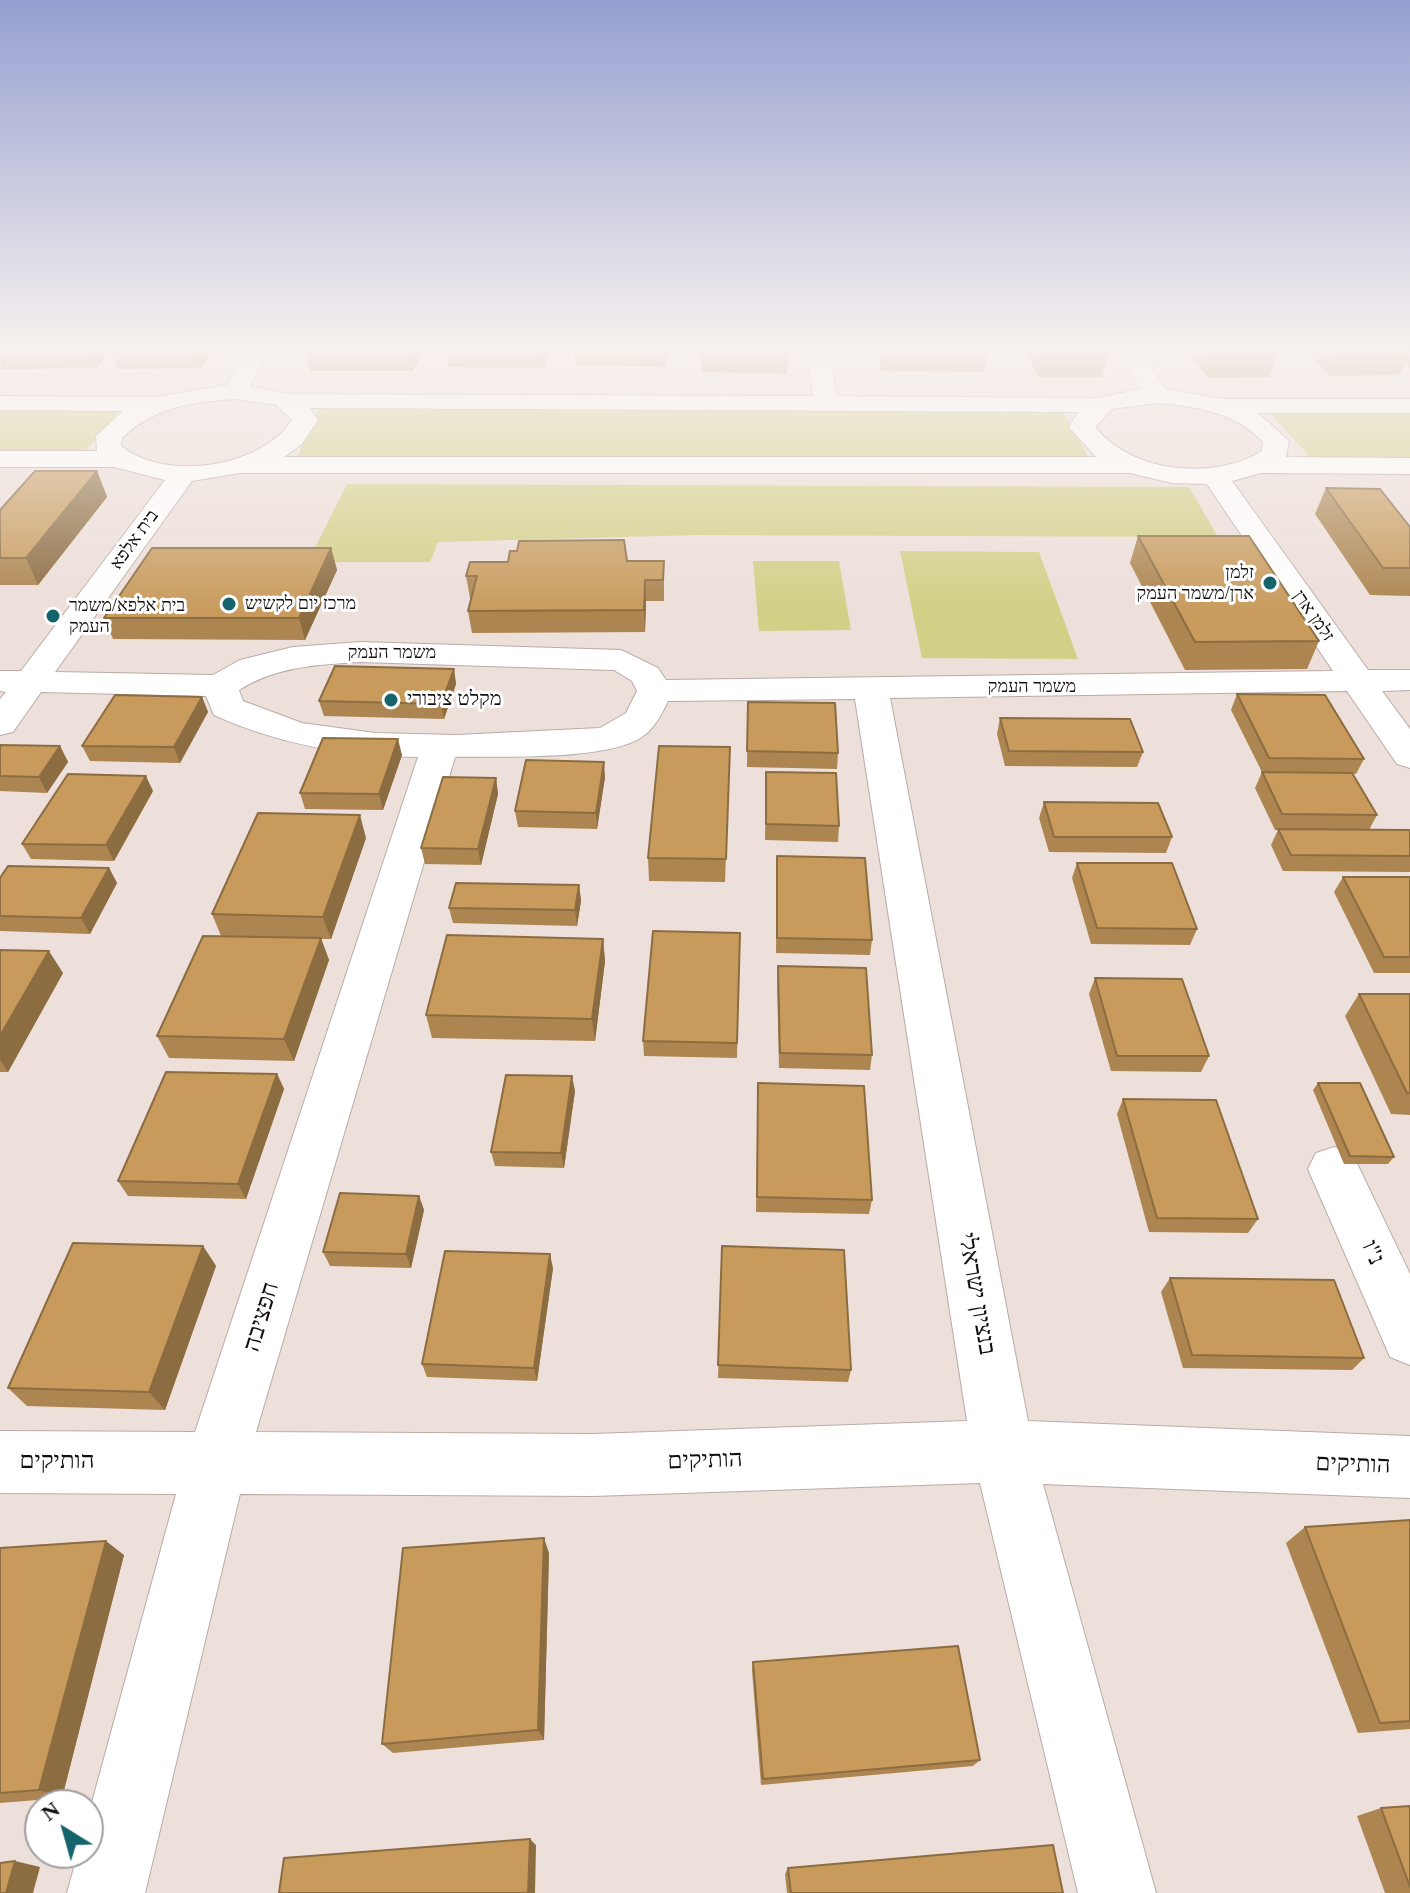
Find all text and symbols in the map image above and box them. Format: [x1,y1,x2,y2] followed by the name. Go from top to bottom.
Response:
[106,506,164,574] street label: בית אלפא
[1136,562,1254,604] place label: זלמן ארן/משמר העמק
[1261,574,1279,592] marker: זלמן ארן/משמר העמק
[1288,586,1338,646] street label: זלמן ארן
[245,593,356,615] place label: מרכז יום לקשיש
[69,595,185,638] place label: בית אלפא/משמר העמק
[220,595,238,613] marker: מרכז יום לקשיש
[44,607,62,625] marker: בית אלפא/משמר העמק
[348,642,436,664] street label: משמר העמק
[988,676,1076,698] street label: משמר העמק
[407,688,502,712] place label: מקלט ציבורי
[382,691,400,709] marker: מקלט ציבורי
[951,1231,1001,1357] street label: בנציון ישראלי
[1354,1236,1390,1270] street label: נ"ו
[238,1279,286,1355] street label: חפציבה
[667,1445,743,1477] street label: הותיקים
[20,1448,94,1476] street label: הותיקים
[1315,1449,1391,1481] street label: הותיקים
[24,1789,104,1869] north arrow
[37,1796,64,1826] text: N

